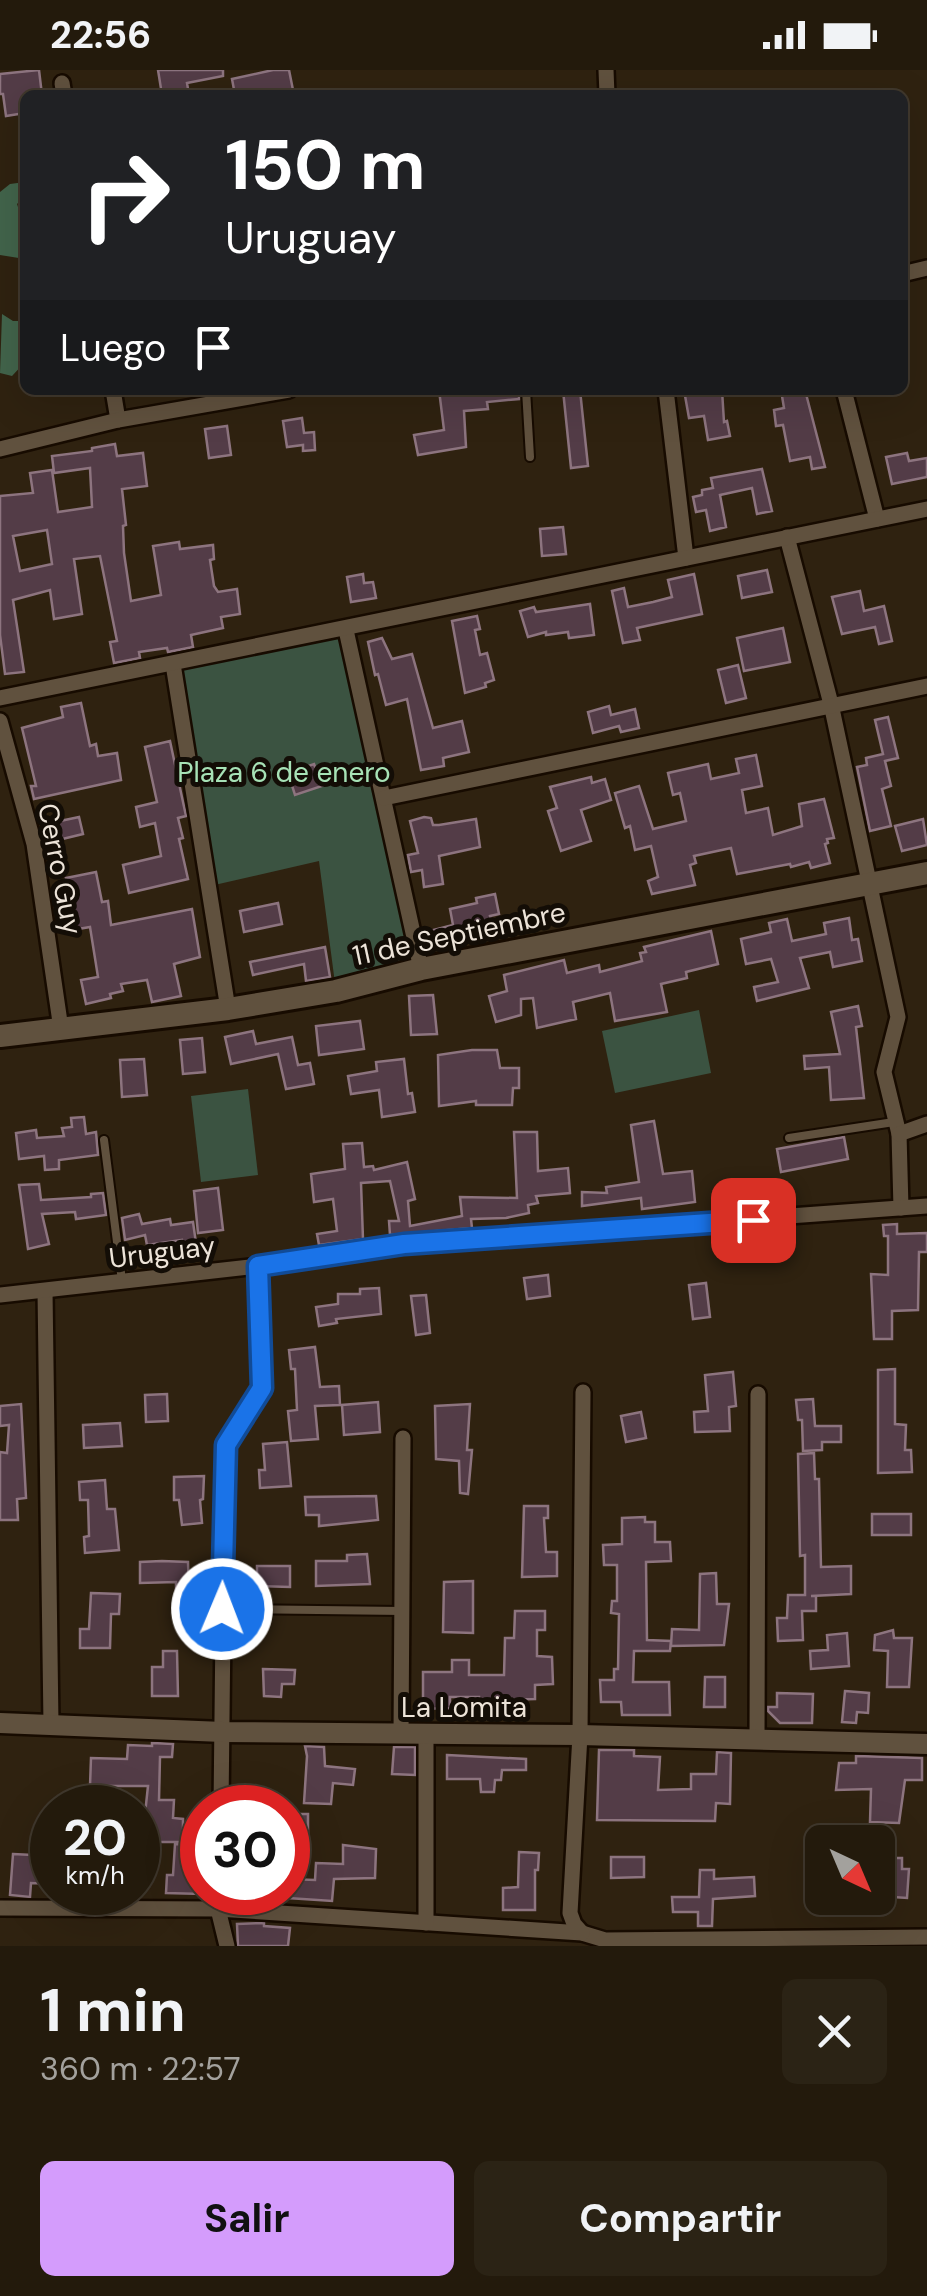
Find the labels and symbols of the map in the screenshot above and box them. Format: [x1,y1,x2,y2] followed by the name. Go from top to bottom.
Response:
[177,754,391,791] park label: Plaza 6 de enero
[29,800,91,938] street label: Cerro Guy
[349,893,569,975] street label: 11 de Septiembre
[711,1178,796,1263] pin
[107,1227,217,1277] street label: Uruguay
[170,1557,274,1661] position arrow
[401,1689,527,1726] street label: La Lomita
[180,1785,310,1915] speed limit sign: 30
[805,1825,895,1915] north arrow

